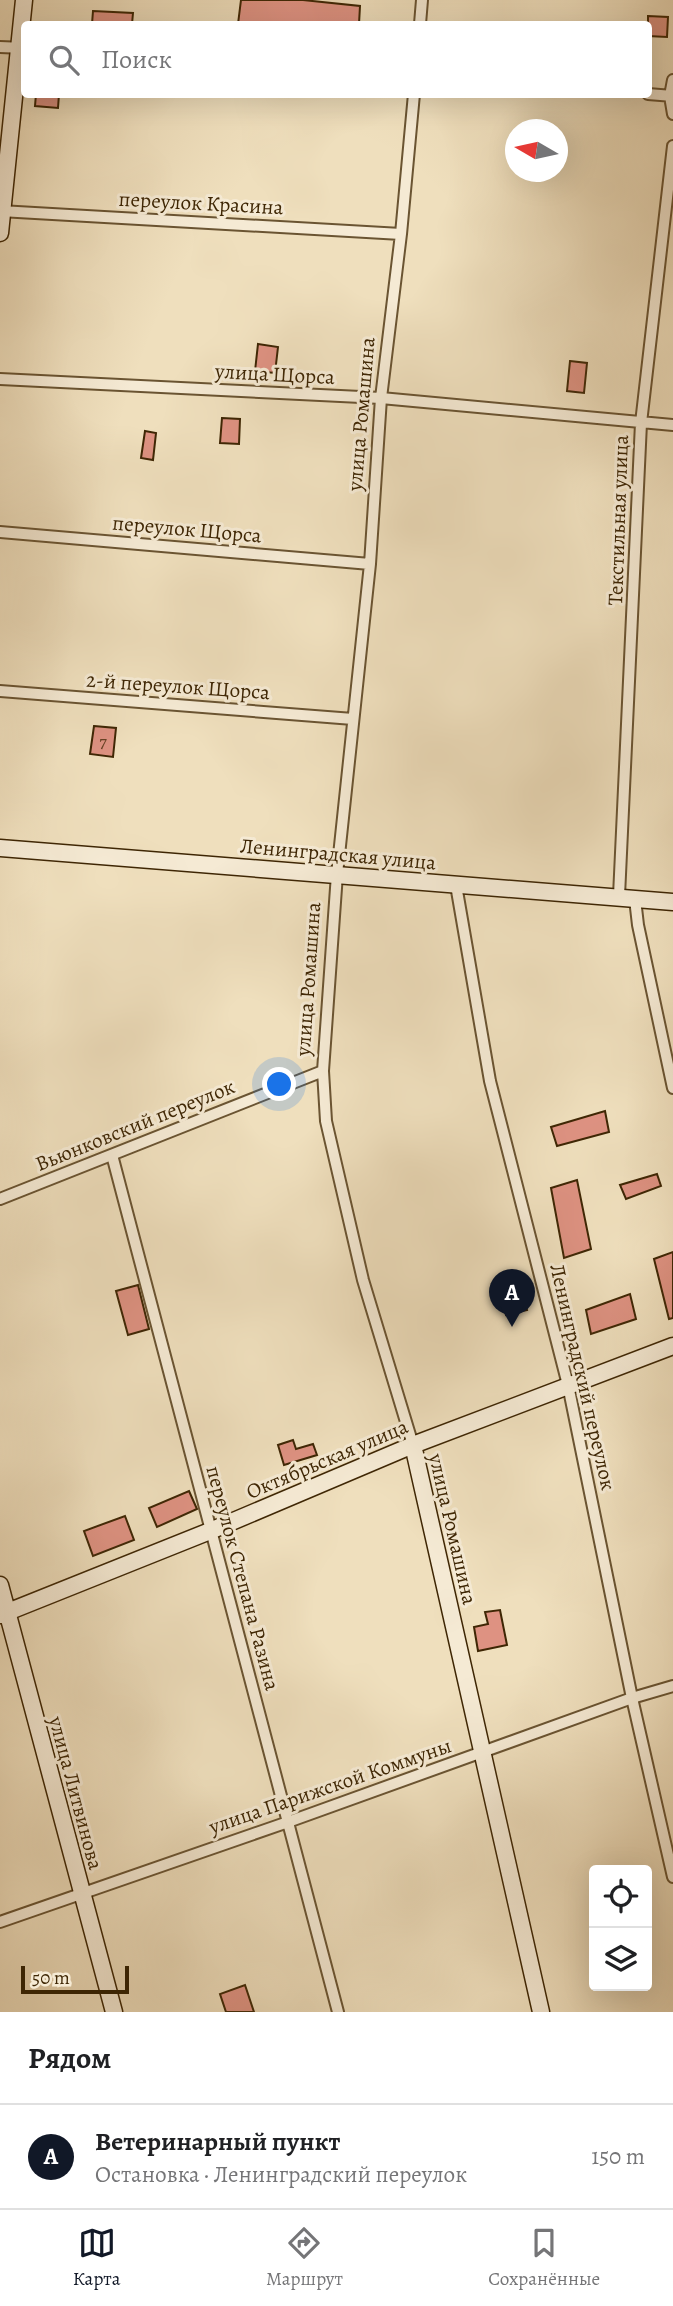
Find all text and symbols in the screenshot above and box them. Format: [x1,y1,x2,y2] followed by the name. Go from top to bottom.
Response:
[21,21,652,98] search box
[45,41,83,79] icon: search
[101,42,172,77] text: Поиск
[505,119,568,182] north arrow
[118,185,284,221] street label: переулок Красина
[340,336,382,493] street label: улица Ромашина
[213,357,336,391] street label: улица Щорса
[601,434,635,606] street label: Текстильная улица
[111,509,263,549] street label: переулок Щорса
[85,666,271,706] street label: 2-й переулок Щорса
[99,729,107,753] house number: 7
[239,831,437,877] street label: Ленинградская улица
[289,901,327,1058] street label: улица Ромашина
[262,1067,296,1101] your location
[31,1072,239,1178] street label: Вьюнковский переулок
[543,1261,623,1493] street label: Ленинградский переулок
[489,1269,535,1327] pin: A
[242,1412,413,1506] street label: Октябрьская улица
[422,1450,484,1608] street label: улица Ромашина
[200,1463,287,1694] street label: переулок Степана Разина
[42,1712,110,1873] street label: улица Литвинова
[204,1731,455,1841] street label: улица Парижской Коммуны
[589,1865,652,1991] map controls
[589,1865,652,1928] button: locate
[589,1928,652,1991] button: layers
[21,1963,130,1995] scale bar
[32,1965,70,1991] text: 50 m
[28,2038,111,2078] text: Рядом
[95,2124,340,2159] text: Ветеринарный пункт
[44,2141,58,2172] text: A
[591,2141,645,2172] text: 150 m
[95,2159,467,2190] text: Остановка · Ленинградский переулок
[73,2224,121,2292] tab: Карта
[266,2224,343,2292] tab: Маршрут
[488,2224,600,2292] tab: Сохранённые

